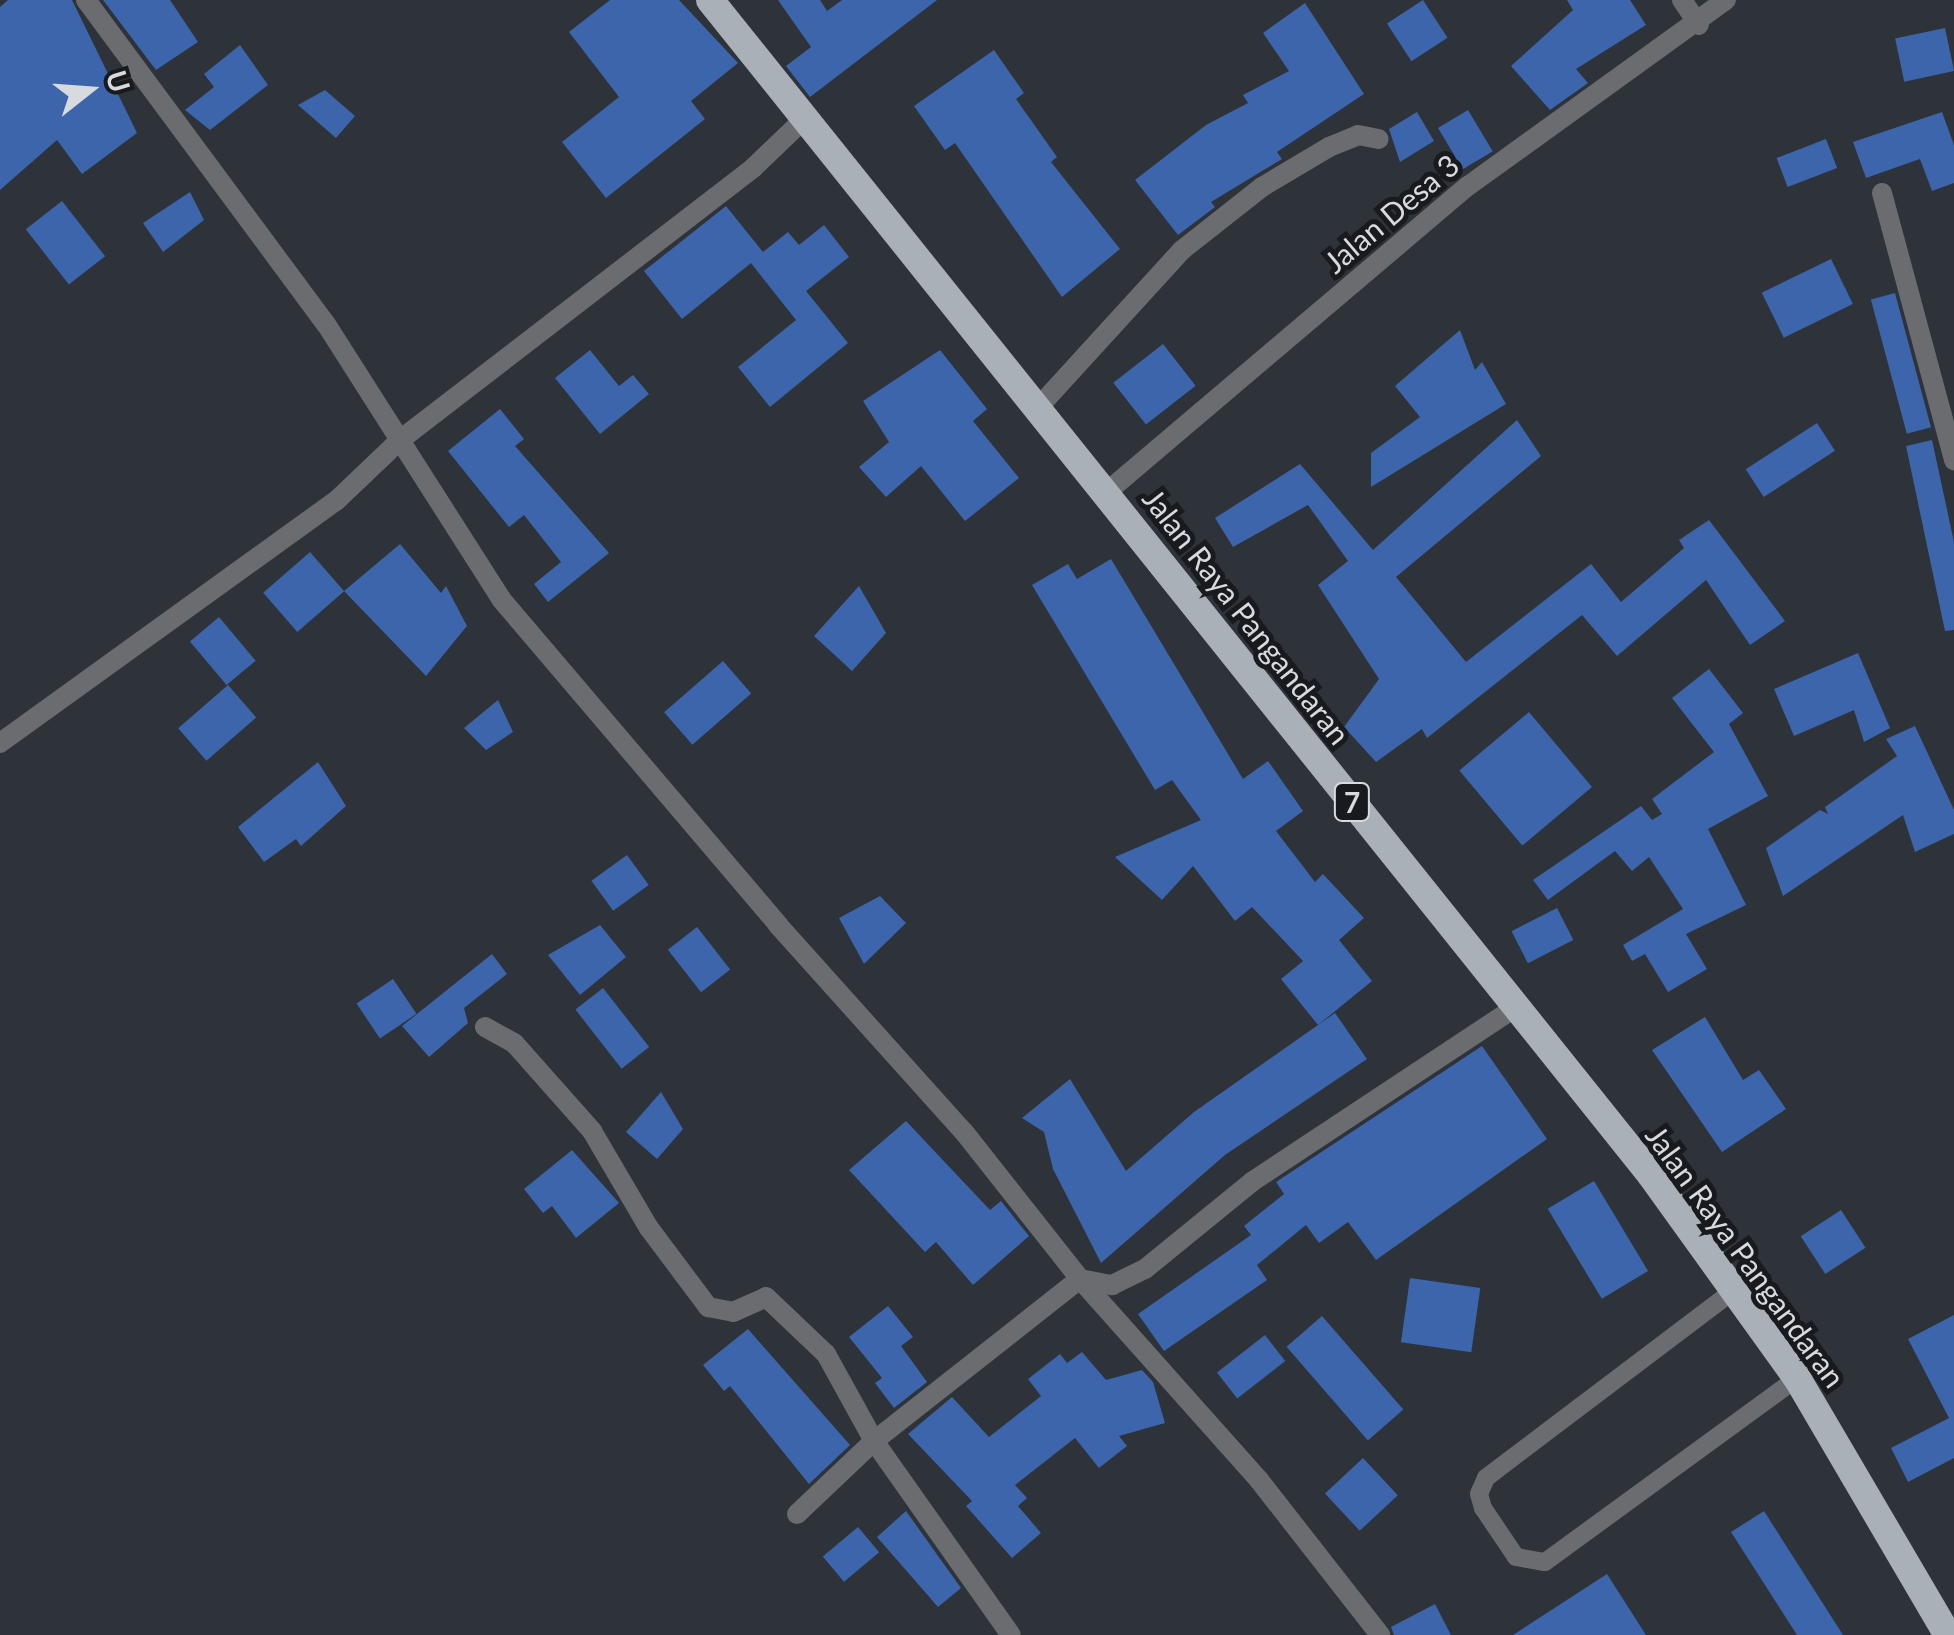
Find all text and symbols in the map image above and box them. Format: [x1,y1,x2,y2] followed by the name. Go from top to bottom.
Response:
[40,40,140,140] north arrow
[99,66,138,96] text: U
[1316,146,1466,280] street label: Jalan Desa 3
[1136,481,1358,751] street label: Jalan Raya Pangandaran
[1332,779,1372,825] road number: 7
[1639,1118,1853,1394] street label: Jalan Raya Pangandaran

